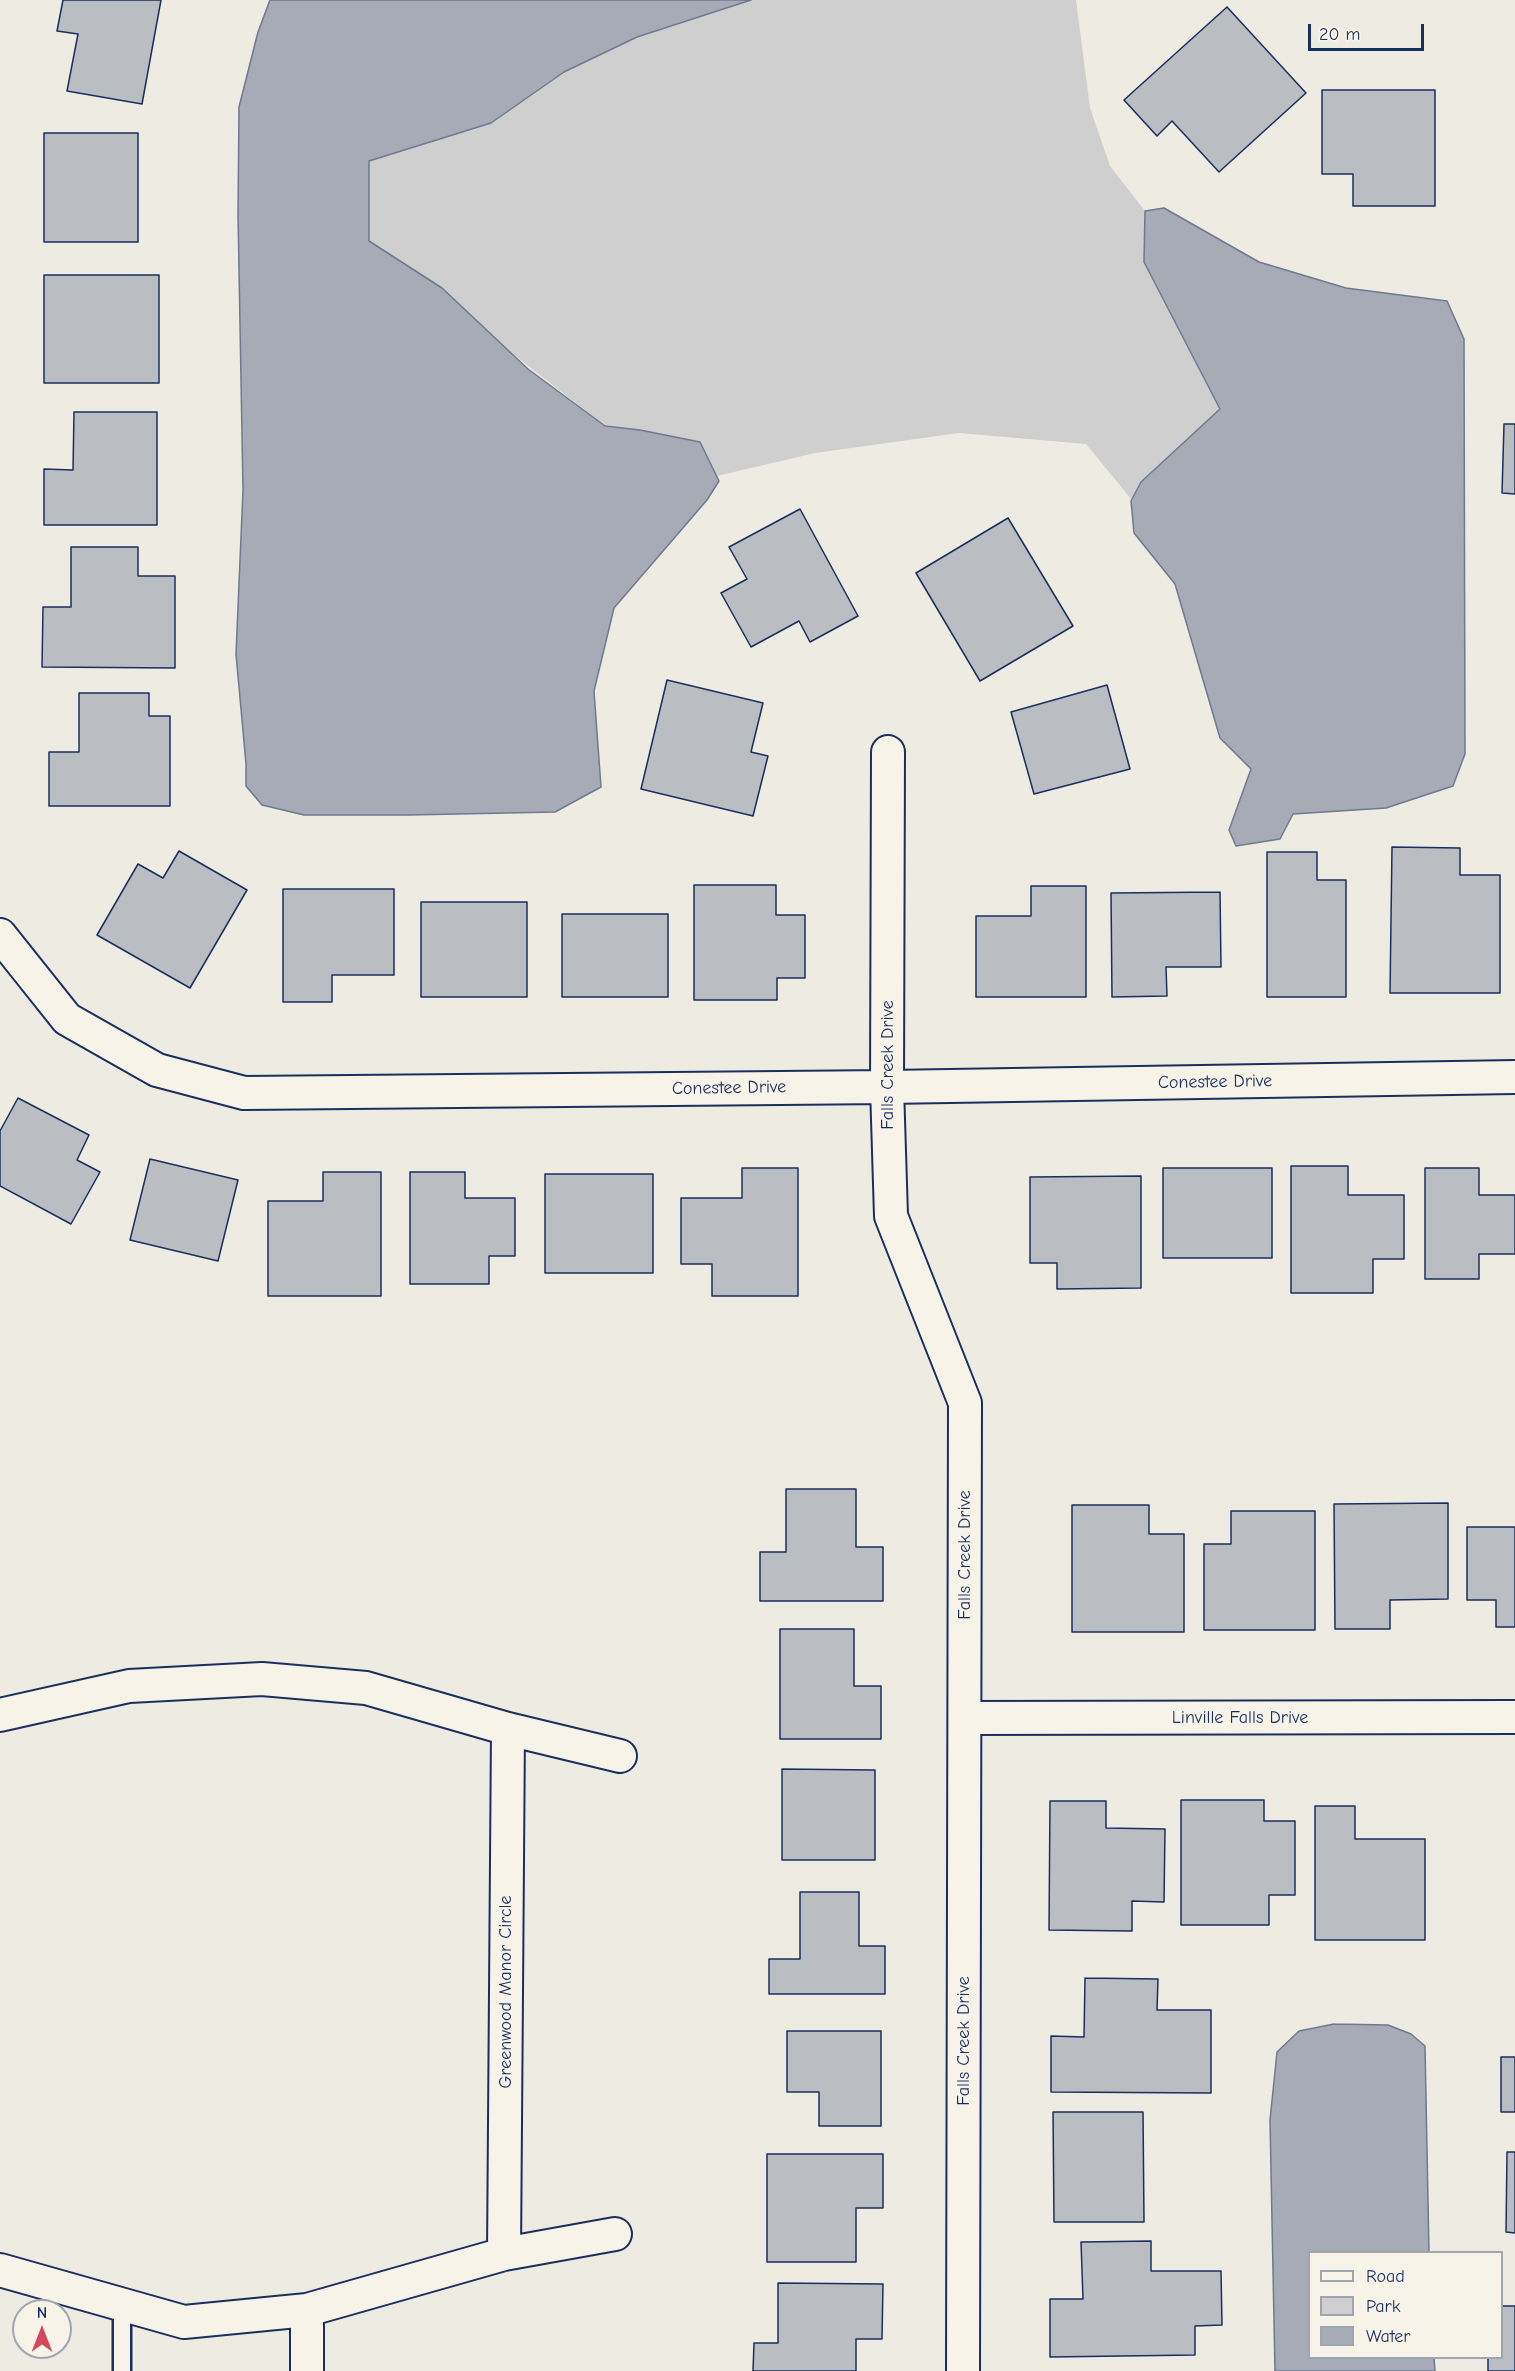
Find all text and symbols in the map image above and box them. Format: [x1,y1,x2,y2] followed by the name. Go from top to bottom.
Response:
[1311,12,1426,50] scale bar
[1319,24,1360,45] text: 20 m
[877,1000,899,1130] street label: Falls Creek Drive
[1158,1070,1272,1094] street label: Conestee Drive
[672,1076,786,1100] street label: Conestee Drive
[954,1490,976,1620] street label: Falls Creek Drive
[1172,1707,1308,1729] street label: Linville Falls Drive
[495,1895,517,2089] street label: Greenwood Manor Circle
[953,1976,975,2106] street label: Falls Creek Drive
[1308,2251,1503,2359] legend
[1366,2266,1405,2287] text: Road
[1366,2296,1400,2317] text: Park
[12,2299,72,2359] north arrow
[37,2304,47,2322] text: N
[1366,2326,1410,2347] text: Water

